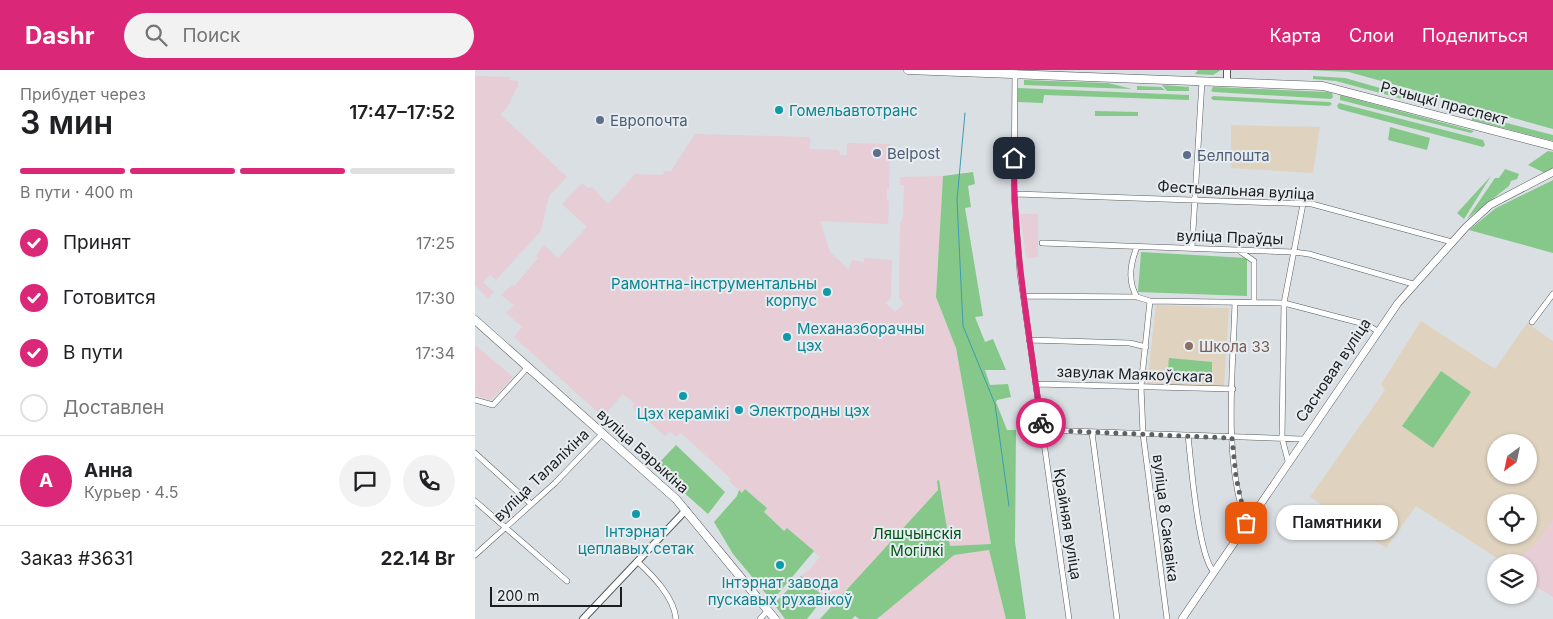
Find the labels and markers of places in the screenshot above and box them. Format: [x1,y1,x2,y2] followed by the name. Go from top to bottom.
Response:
[789,101,918,120] place label: Гомельавтотранс
[773,104,785,116] marker: Гомельавтотранс
[610,111,688,130] place label: Европочта
[594,114,606,126] marker: Европочта
[993,137,1035,179] pin
[887,144,940,163] place label: Belpost
[1197,146,1270,165] place label: Белпошта
[871,147,883,159] marker: Belpost
[1181,149,1193,161] marker: Белпошта
[611,274,817,310] place label: Рамонтна-інструментальны корпус
[821,286,833,298] marker: Рамонтна-інструментальны корпус
[797,319,925,355] place label: Механазборачны цэх
[781,331,793,343] marker: Механазборачны цэх
[1199,337,1270,356] place label: Школа 33
[1183,340,1195,352] marker: Школа 33
[677,390,689,402] marker: Цэх керамікі
[749,401,870,420] place label: Электродны цэх
[637,404,729,423] place label: Цэх керамікі
[733,404,745,416] marker: Электродны цэх
[1225,502,1267,544] pin
[1276,506,1399,540] callout: Памятники
[630,508,642,520] marker: Інтэрнат цеплавых сетак
[578,522,694,558] place label: Інтэрнат цеплавых сетак
[774,559,786,571] marker: Інтэрнат завода пускавых рухавікоў
[708,573,853,609] place label: Інтэрнат завода пускавых рухавікоў

